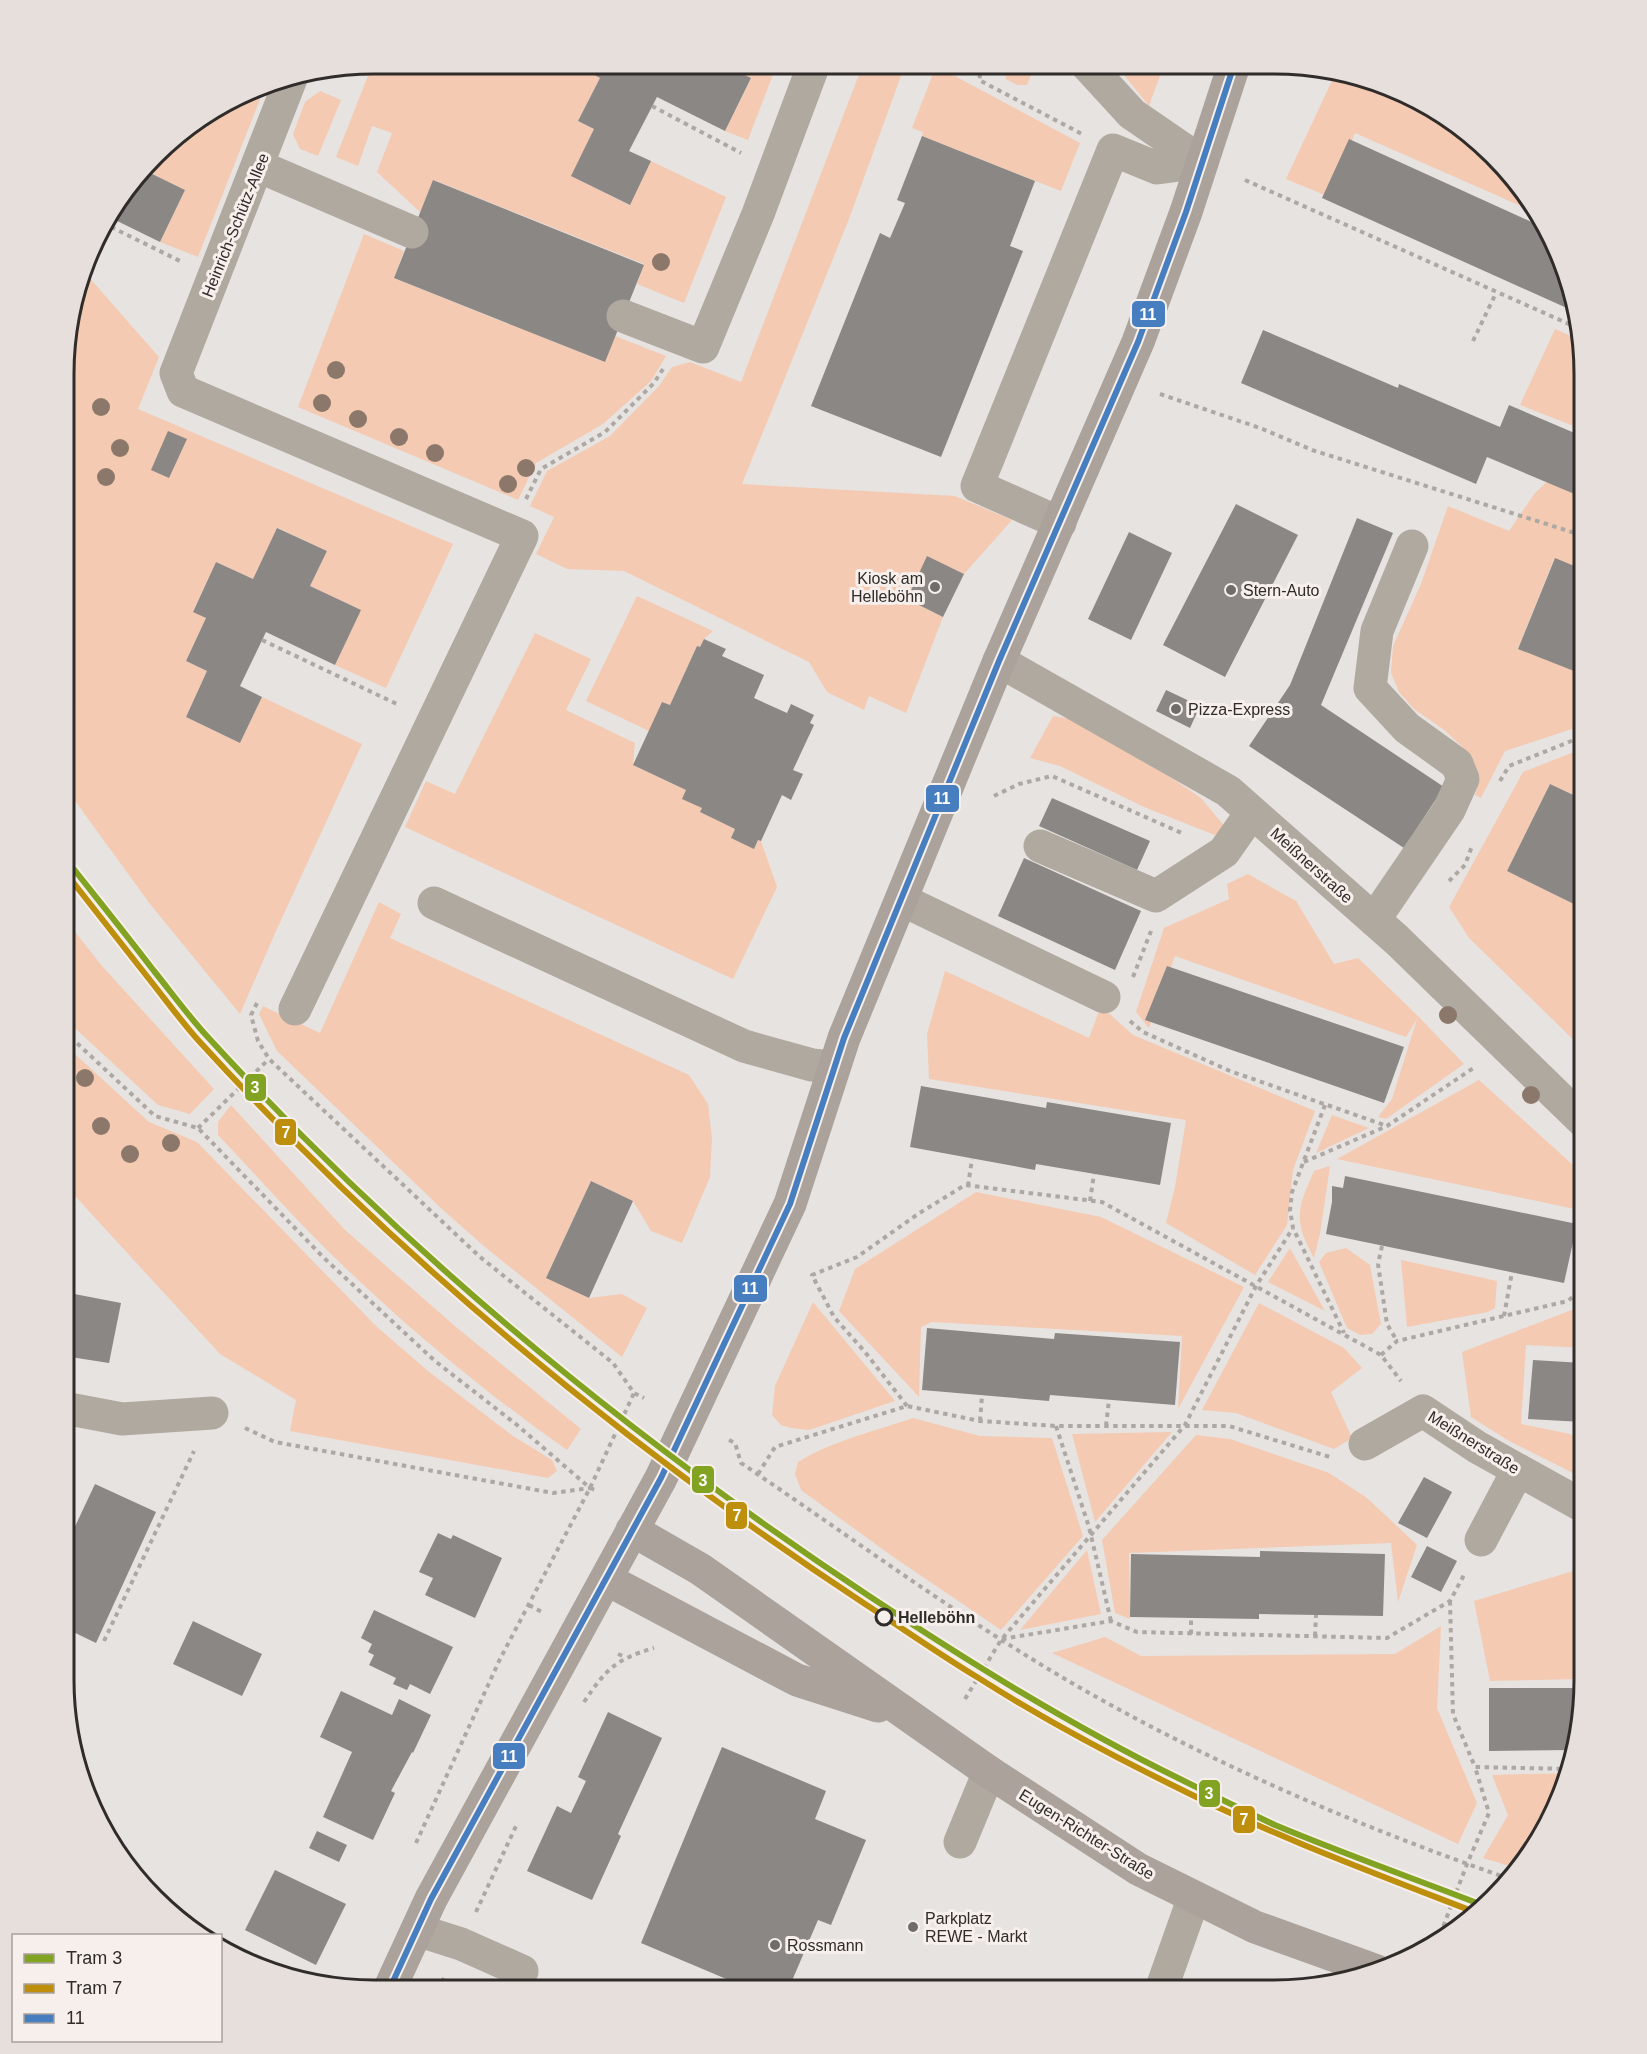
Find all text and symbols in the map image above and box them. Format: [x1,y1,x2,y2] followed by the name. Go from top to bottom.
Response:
[199,151,272,300] street label: Heinrich-Schütz-Allee
[1131,300,1166,328] line badge: 11
[1140,306,1157,323] text: 11
[851,570,923,605] place label: Kiosk am Helleböhn
[928,580,942,594] marker: Kiosk am Helleböhn
[1243,582,1320,599] place label: Stern-Auto
[1224,583,1238,597] marker: Stern-Auto
[1188,701,1290,718] place label: Pizza-Express
[1169,702,1183,716] marker: Pizza-Express
[925,784,960,813] line badge: 11
[934,790,951,807] text: 11
[1267,824,1356,907] street label: Meißnerstraße
[244,1073,267,1102] line badge: 3
[251,1079,260,1096] text: 3
[274,1118,297,1146] line badge: 7
[282,1124,291,1141] text: 7
[733,1274,768,1303] line badge: 11
[742,1280,759,1297] text: 11
[1425,1408,1522,1477] street label: Meißnerstraße
[691,1465,715,1494] line badge: 3
[699,1472,708,1489] text: 3
[725,1501,748,1530] line badge: 7
[733,1507,742,1524] text: 7
[875,1608,893,1626] marker: Helleböhn
[898,1609,975,1626] place label: Helleböhn
[492,1742,526,1770] line badge: 11
[501,1748,518,1765] text: 11
[1198,1779,1221,1808] line badge: 3
[1205,1785,1214,1802] text: 3
[1016,1786,1157,1883] street label: Eugen-Richter-Straße
[1232,1805,1256,1834] line badge: 7
[1240,1811,1249,1828] text: 7
[925,1910,1028,1945] place label: Parkplatz REWE - Markt
[906,1920,920,1934] marker: Parkplatz REWE - Markt
[12,1934,222,2042] legend
[787,1937,863,1954] place label: Rossmann
[768,1938,782,1952] marker: Rossmann
[66,1948,122,1968] text: Tram 3
[66,1978,122,1998] text: Tram 7
[66,2008,85,2028] text: 11

